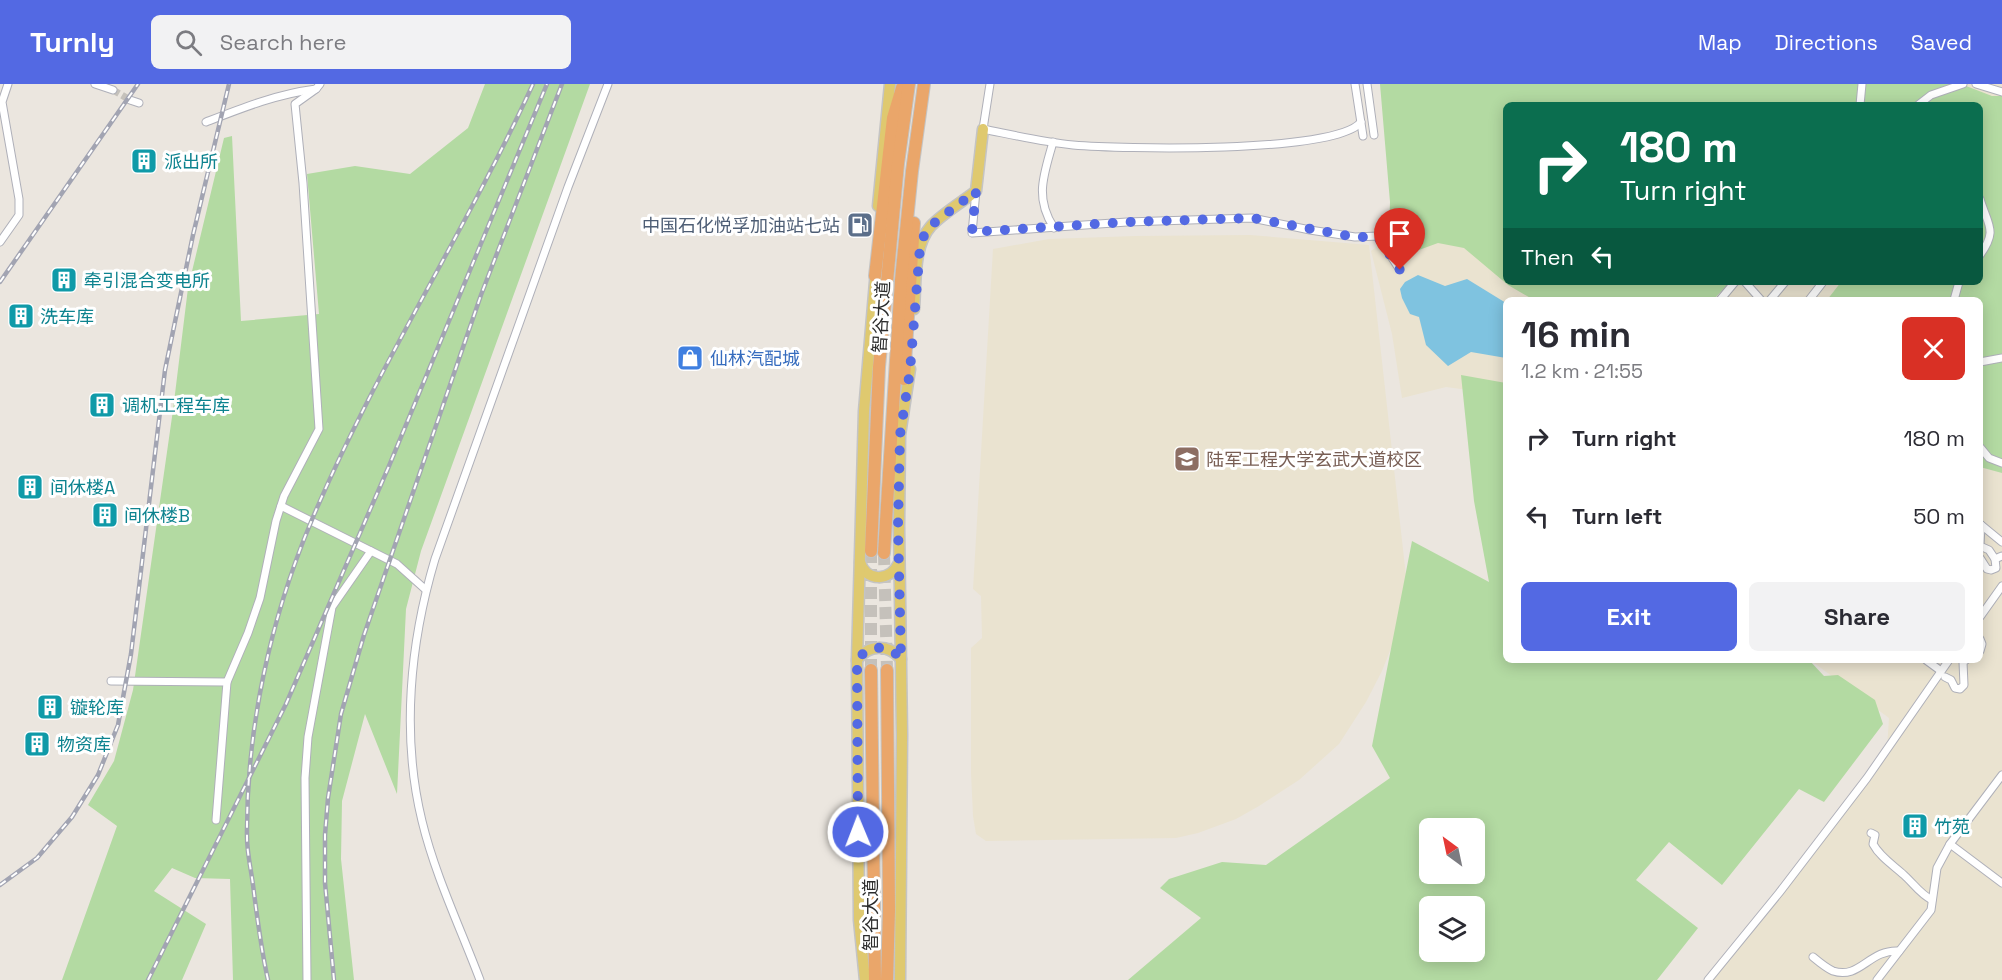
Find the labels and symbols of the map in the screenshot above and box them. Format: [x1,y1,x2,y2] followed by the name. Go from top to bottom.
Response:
[129,146,159,176] building icon: 派出所
[164,150,218,173] place label: 派出所
[1374,208,1425,270] pin
[845,210,875,240] fuel station icon: 中国石化悦孚加油站七站
[642,214,840,237] place label: 中国石化悦孚加油站七站
[49,265,79,295] building icon: 牵引混合变电所
[84,269,210,292] place label: 牵引混合变电所
[868,280,894,354] street label: 智谷大道
[6,301,36,331] building icon: 洗车库
[40,305,94,328] place label: 洗车库
[675,343,705,373] shop icon: 仙林汽配城
[710,347,800,370] place label: 仙林汽配城
[87,390,117,420] building icon: 调机工程车库
[122,394,230,417] place label: 调机工程车库
[1172,444,1202,474] school or university icon: 陆军工程大学玄武大道校区
[1206,448,1422,471] place label: 陆军工程大学玄武大道校区
[15,472,45,502] building icon: 间休楼A
[50,476,115,499] place label: 间休楼A
[90,500,120,530] building icon: 间休楼B
[124,504,190,527] place label: 间休楼B
[35,692,65,722] building icon: 镟轮库
[70,696,124,719] place label: 镟轮库
[22,729,52,759] building icon: 物资库
[57,733,111,756] place label: 物资库
[826,800,890,864] position arrow
[1900,811,1930,841] building icon: 竹苑
[1934,815,1970,838] place label: 竹苑
[1419,818,1485,884] north arrow
[859,879,882,951] street label: 智谷大道

